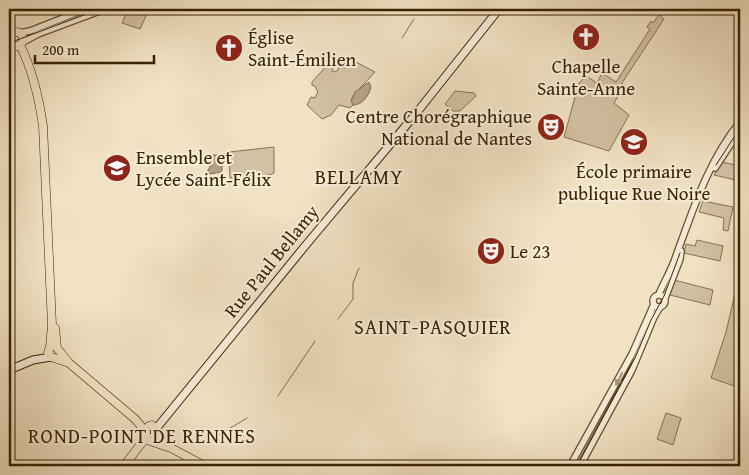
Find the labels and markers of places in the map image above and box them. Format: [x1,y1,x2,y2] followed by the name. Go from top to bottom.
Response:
[571,22,601,52] church icon: Chapelle Sainte-Anne
[248,23,357,73] place label: Église Saint-Émilien
[214,33,244,63] church icon: Église Saint-Émilien
[537,52,635,102] place label: Chapelle Sainte-Anne
[346,102,532,152] place label: Centre Chorégraphique National de Nantes
[536,112,566,142] theatre icon: Centre Chorégraphique National de Nantes
[619,127,649,157] school or university icon: École primaire publique Rue Noire
[136,143,272,193] place label: Ensemble et Lycée Saint-Félix
[102,153,132,183] school or university icon: Ensemble et Lycée Saint-Félix
[558,157,710,207] place label: École primaire publique Rue Noire
[476,236,506,266] theatre icon: Le 23
[510,237,551,265] place label: Le 23

